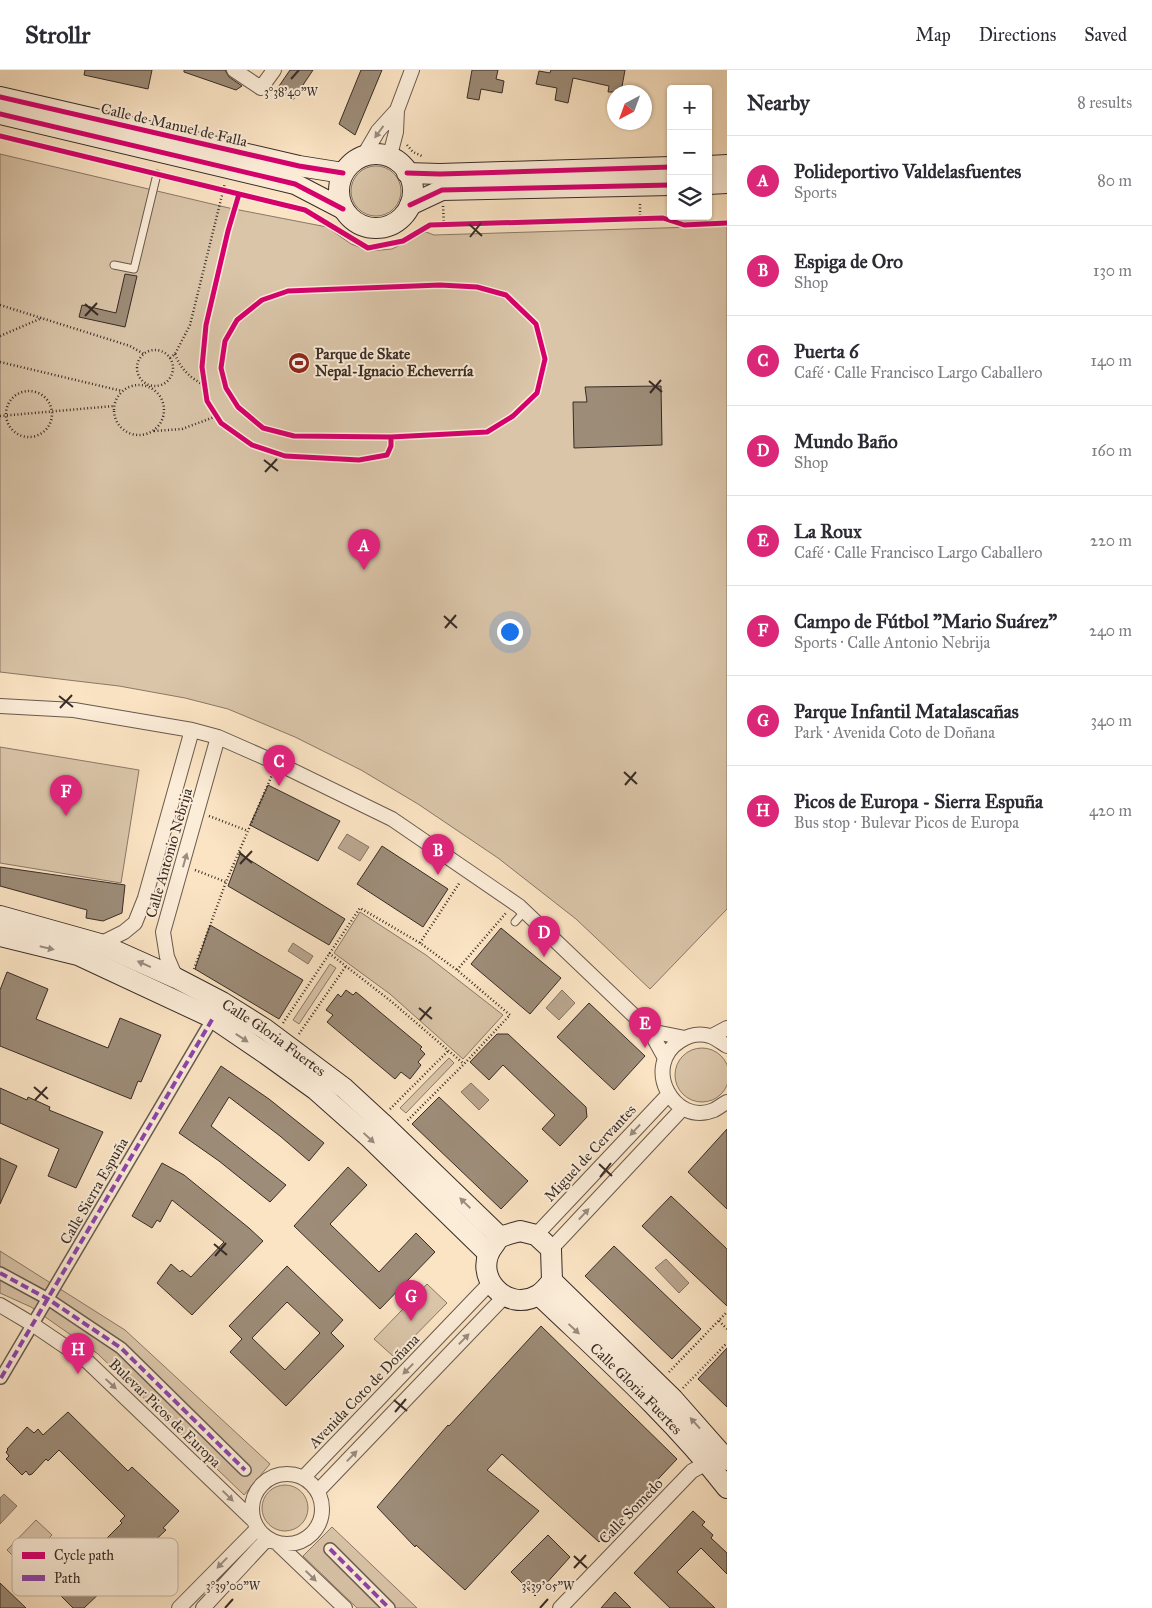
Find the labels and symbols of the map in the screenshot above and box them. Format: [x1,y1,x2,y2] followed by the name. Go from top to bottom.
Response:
[264,85,319,99] text: 3°38'40"W
[607,85,652,130] north arrow
[99,99,250,151] street label: Calle de Manuel de Falla
[374,125,384,138] one-way arrow
[315,345,474,381] place label: Parque de Skate Nepal-Ignacio Echeverría
[287,351,311,375] sports icon: Parque de Skate Nepal-Ignacio Echeverría
[348,529,380,570] pin: A
[497,619,523,645] your location
[263,745,295,786] pin: C
[50,775,82,816] pin: F
[142,785,196,920] street label: Calle Antonio Nebrija
[422,834,454,875] pin: B
[181,852,189,867] one-way arrow
[528,916,560,957] pin: D
[40,944,55,952] one-way arrow
[137,959,151,967] one-way arrow
[219,995,329,1080] street label: Calle Gloria Fuertes
[629,1007,661,1048] pin: E
[235,1033,248,1042] one-way arrow
[540,1101,640,1205] street label: Miguel de Cervantes
[629,1124,641,1136] one-way arrow
[363,1132,375,1144] one-way arrow
[56,1134,132,1247] street label: Calle Sierra Espuña
[459,1197,471,1209] one-way arrow
[578,1208,590,1220] one-way arrow
[395,1280,427,1321] pin: G
[568,1323,580,1335] one-way arrow
[304,1330,424,1452] street label: Avenida Coto de Doñana
[62,1333,94,1374] pin: H
[458,1333,470,1345] one-way arrow
[586,1339,686,1438] street label: Calle Gloria Fuertes
[105,1355,225,1472] street label: Bulevar Picos de Europa
[402,1362,414,1374] one-way arrow
[104,1378,116,1390] one-way arrow
[689,1418,701,1430] one-way arrow
[345,1450,357,1462] one-way arrow
[595,1474,667,1548] street label: Calle Somedo
[222,1490,234,1502] one-way arrow
[12,1538,178,1596] legend
[54,1547,114,1564] text: Cycle path
[217,1557,229,1569] one-way arrow
[54,1570,81,1587] text: Path
[305,1570,317,1582] one-way arrow
[206,1579,261,1593] text: 3°39'00"W
[522,1579,575,1593] text: 3°39'05"W

